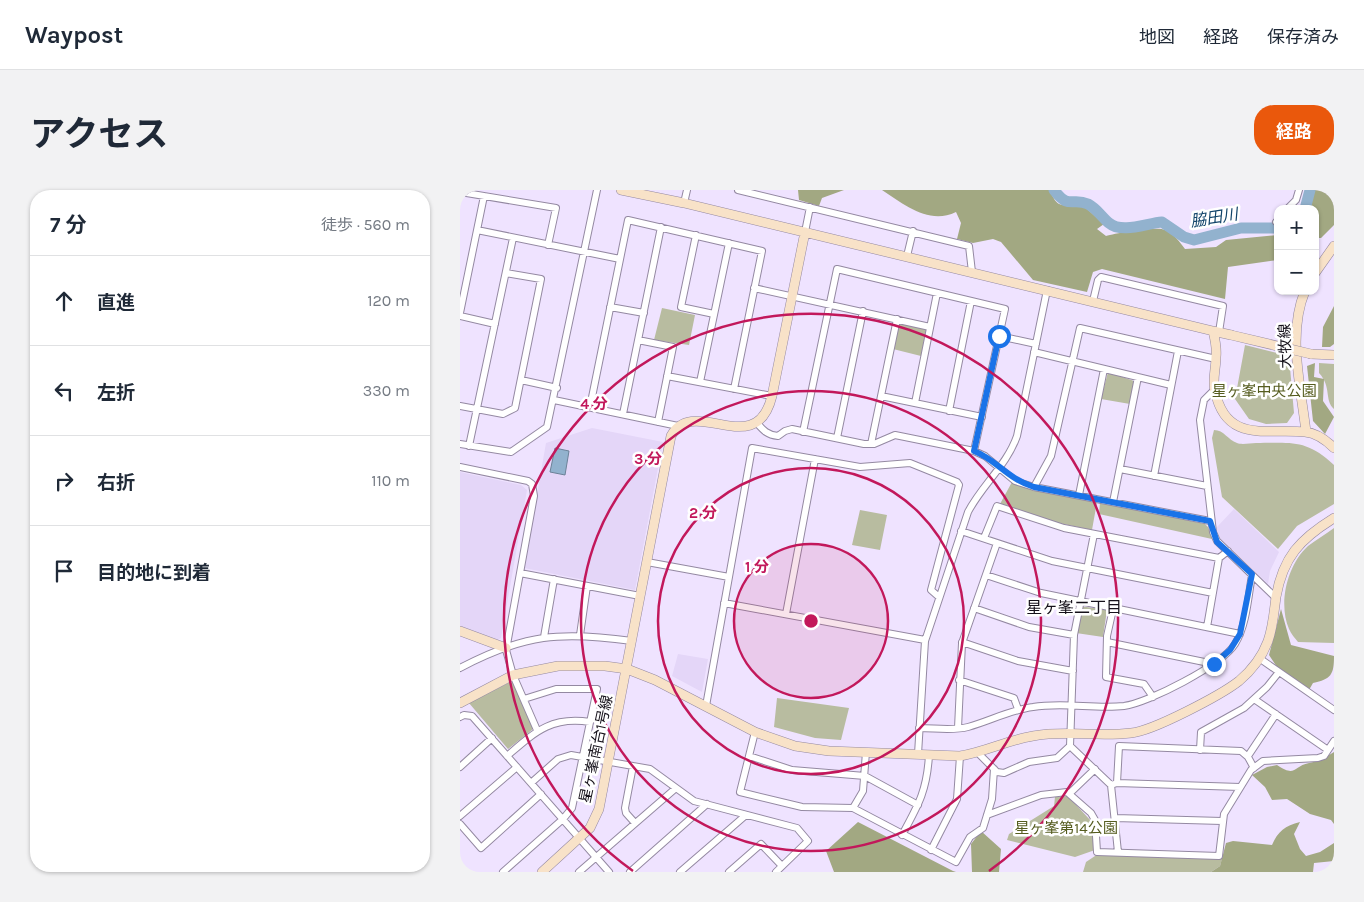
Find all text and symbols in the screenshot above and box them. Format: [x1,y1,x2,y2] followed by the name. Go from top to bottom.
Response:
[25,21,123,49] text: Waypost
[1139,26,1175,48] text: 地図
[1203,26,1239,48] text: 経路
[1267,26,1339,48] text: 保存済み
[1254,105,1334,155] button: 経路
[30,114,168,155] text: アクセス
[1189,204,1241,231] water label: 脇田川
[1274,205,1319,295] map controls
[1274,205,1319,250] button: +
[50,213,87,237] text: 7 分
[321,215,410,234] text: 徒歩 · 560 m
[1274,250,1319,295] button: −
[50,287,78,315] icon: ahead
[367,291,410,310] text: 120 m
[97,292,135,314] text: 直進
[1276,323,1294,369] street label: 大牧線
[988,325,1011,348] route start
[50,377,78,405] icon: left
[363,381,410,400] text: 330 m
[97,382,135,404] text: 左折
[1211,382,1317,400] park label: 星ヶ峯中央公園
[580,395,608,413] text: 4 分
[634,450,662,468] text: 3 分
[50,467,78,495] icon: right
[371,471,410,490] text: 110 m
[97,472,135,494] text: 右折
[689,504,717,522] text: 2 分
[50,557,78,585] icon: arrive
[745,558,769,576] text: 1 分
[97,562,211,584] text: 目的地に到着
[1026,598,1122,617] district label: 星ヶ峯二丁目
[802,612,820,630] centre of rings
[1203,653,1226,676] route end
[576,693,616,805] street label: 星ヶ峯南台1号線
[1014,819,1118,837] park label: 星ヶ峯第14公園

